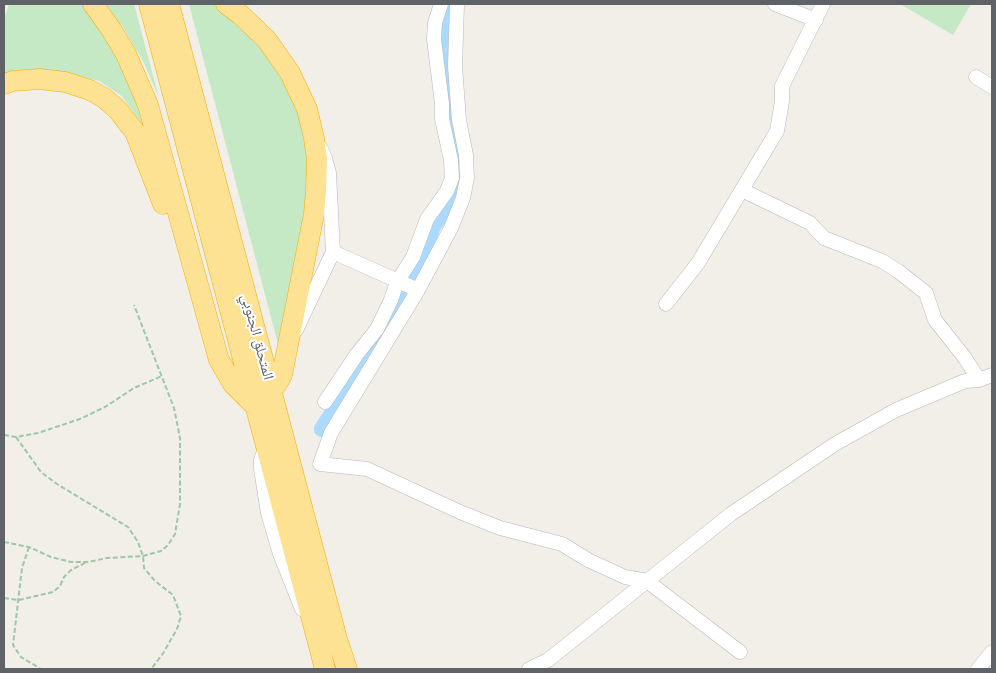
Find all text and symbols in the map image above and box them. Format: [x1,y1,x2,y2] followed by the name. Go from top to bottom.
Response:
[237,292,277,382] street label: المتحلق الجنوبي

